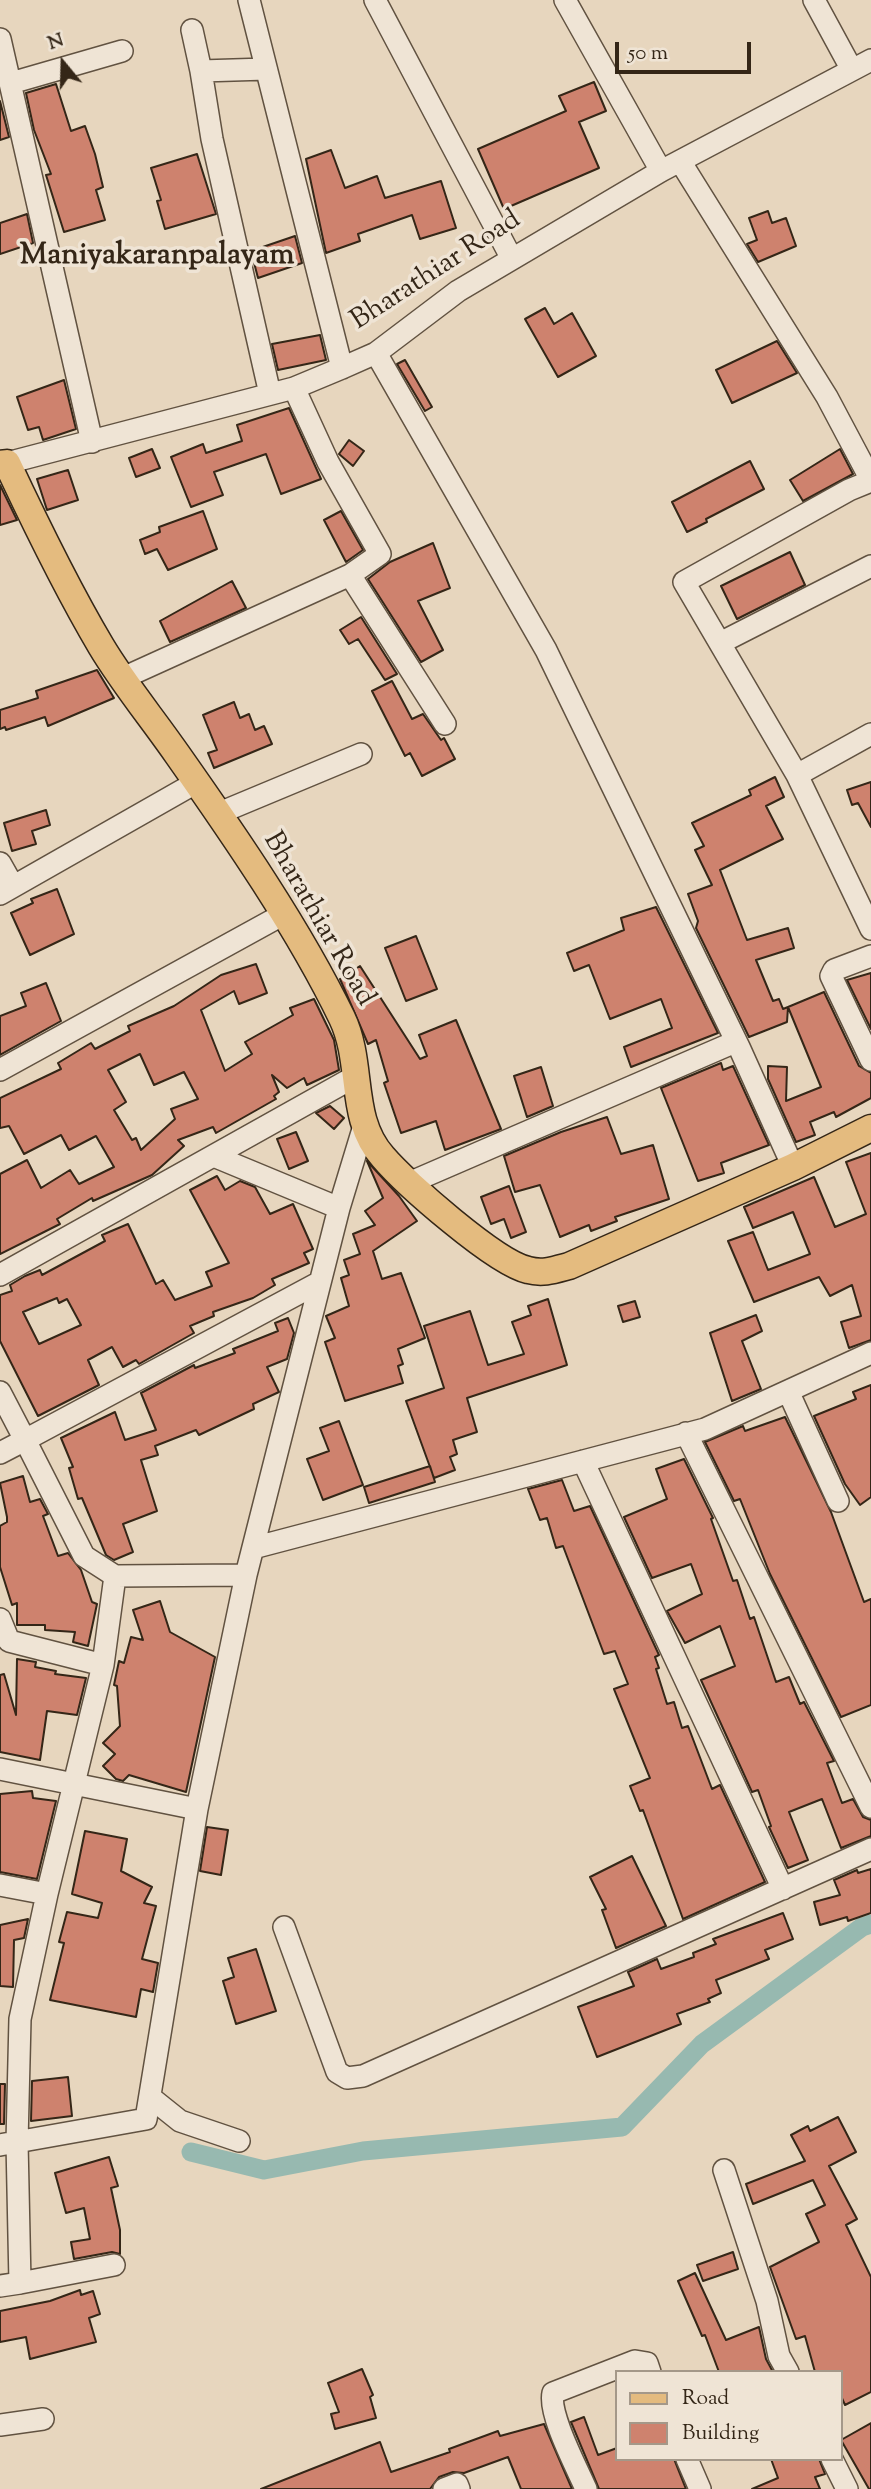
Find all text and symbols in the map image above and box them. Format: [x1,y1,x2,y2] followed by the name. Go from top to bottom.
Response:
[44,27,68,58] text: N
[28,28,98,98] north arrow
[619,28,756,72] scale bar
[628,39,668,69] text: 50 m
[346,205,528,339] street label: Bharathiar Road
[20,240,294,276] district label: Maniyakaranpalayam
[254,827,380,1013] street label: Bharathiar Road
[616,2370,843,2461] legend
[682,2384,729,2414] text: Road
[682,2419,759,2449] text: Building

